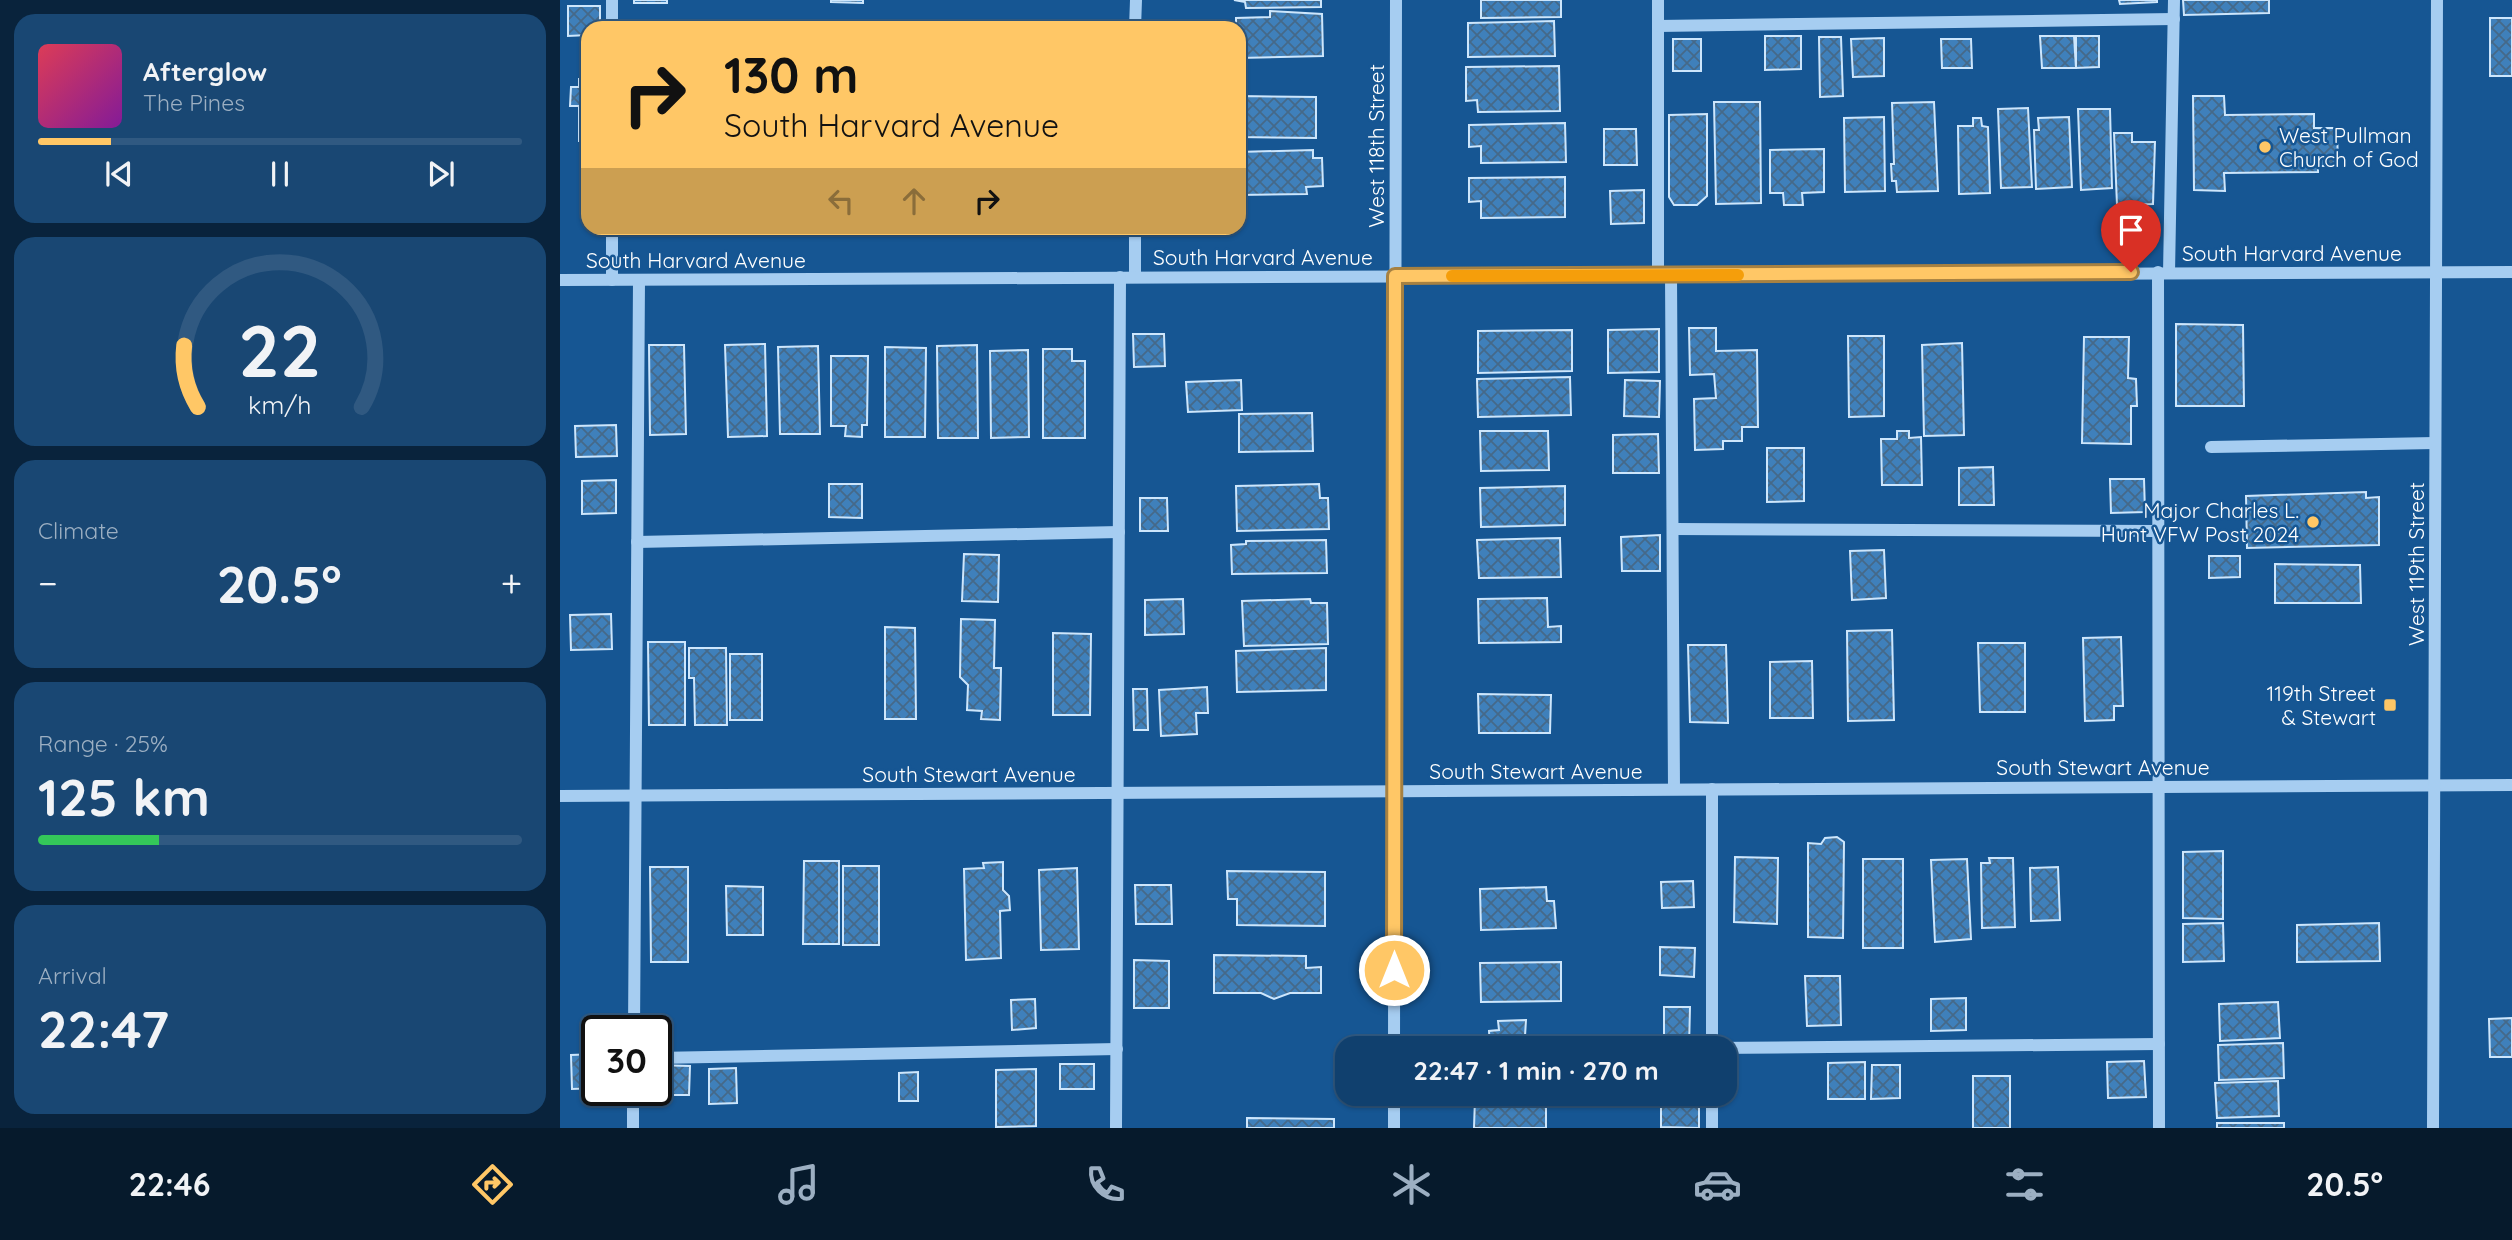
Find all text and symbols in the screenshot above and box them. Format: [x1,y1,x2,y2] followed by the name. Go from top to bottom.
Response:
[724,44,858,105] text: 130 m
[609,49,700,140] icon: right
[143,55,267,88] text: Afterglow
[1363,64,1389,228] street label: West 118th Street
[143,88,245,117] text: The Pines
[724,105,1059,145] text: South Harvard Avenue
[2279,122,2419,172] place label: West Pullman Church of God
[2257,139,2273,155] marker: West Pullman Church of God
[100,155,138,193] icon: previous
[261,155,299,193] icon: pause
[422,155,460,193] icon: next
[822,182,860,220] icon: left
[895,182,933,220] icon: ahead
[968,182,1006,220] icon: right
[2101,200,2161,272] pin
[2112,211,2150,249] icon: arrive
[2182,240,2402,266] street label: South Harvard Avenue
[1153,244,1373,270] street label: South Harvard Avenue
[586,247,806,273] street label: South Harvard Avenue
[239,305,321,396] text: 22
[248,389,312,420] text: km/h
[2403,482,2429,646] street label: West 119th Street
[2101,497,2299,547] place label: Major Charles L. Hunt VFW Post 2024
[2305,514,2321,530] marker: Major Charles L. Hunt VFW Post 2024
[38,516,119,545] text: Climate
[217,551,342,616] text: 20.5°
[38,559,58,607] text: −
[501,559,522,607] text: +
[2267,680,2376,730] place label: 119th Street & Stewart
[2382,697,2398,713] marker: 119th Street & Stewart
[38,729,168,758] text: Range · 25%
[1996,754,2210,780] street label: South Stewart Avenue
[1429,758,1643,784] street label: South Stewart Avenue
[862,761,1076,787] street label: South Stewart Avenue
[38,764,210,829] text: 125 km
[1357,933,1431,1007] position arrow
[38,961,107,990] text: Arrival
[38,996,169,1061] text: 22:47
[581,1015,672,1106] speed limit sign: 30
[1413,1054,1659,1087] text: 22:47 · 1 min · 270 m
[468,1160,517,1209] icon: directions
[774,1160,823,1209] icon: music
[1081,1160,1130,1209] icon: phone
[1387,1160,1436,1209] icon: climate
[1693,1160,1742,1209] icon: car
[2000,1160,2049,1209] icon: filters
[129,1164,210,1204] text: 22:46
[2306,1164,2383,1204] text: 20.5°

